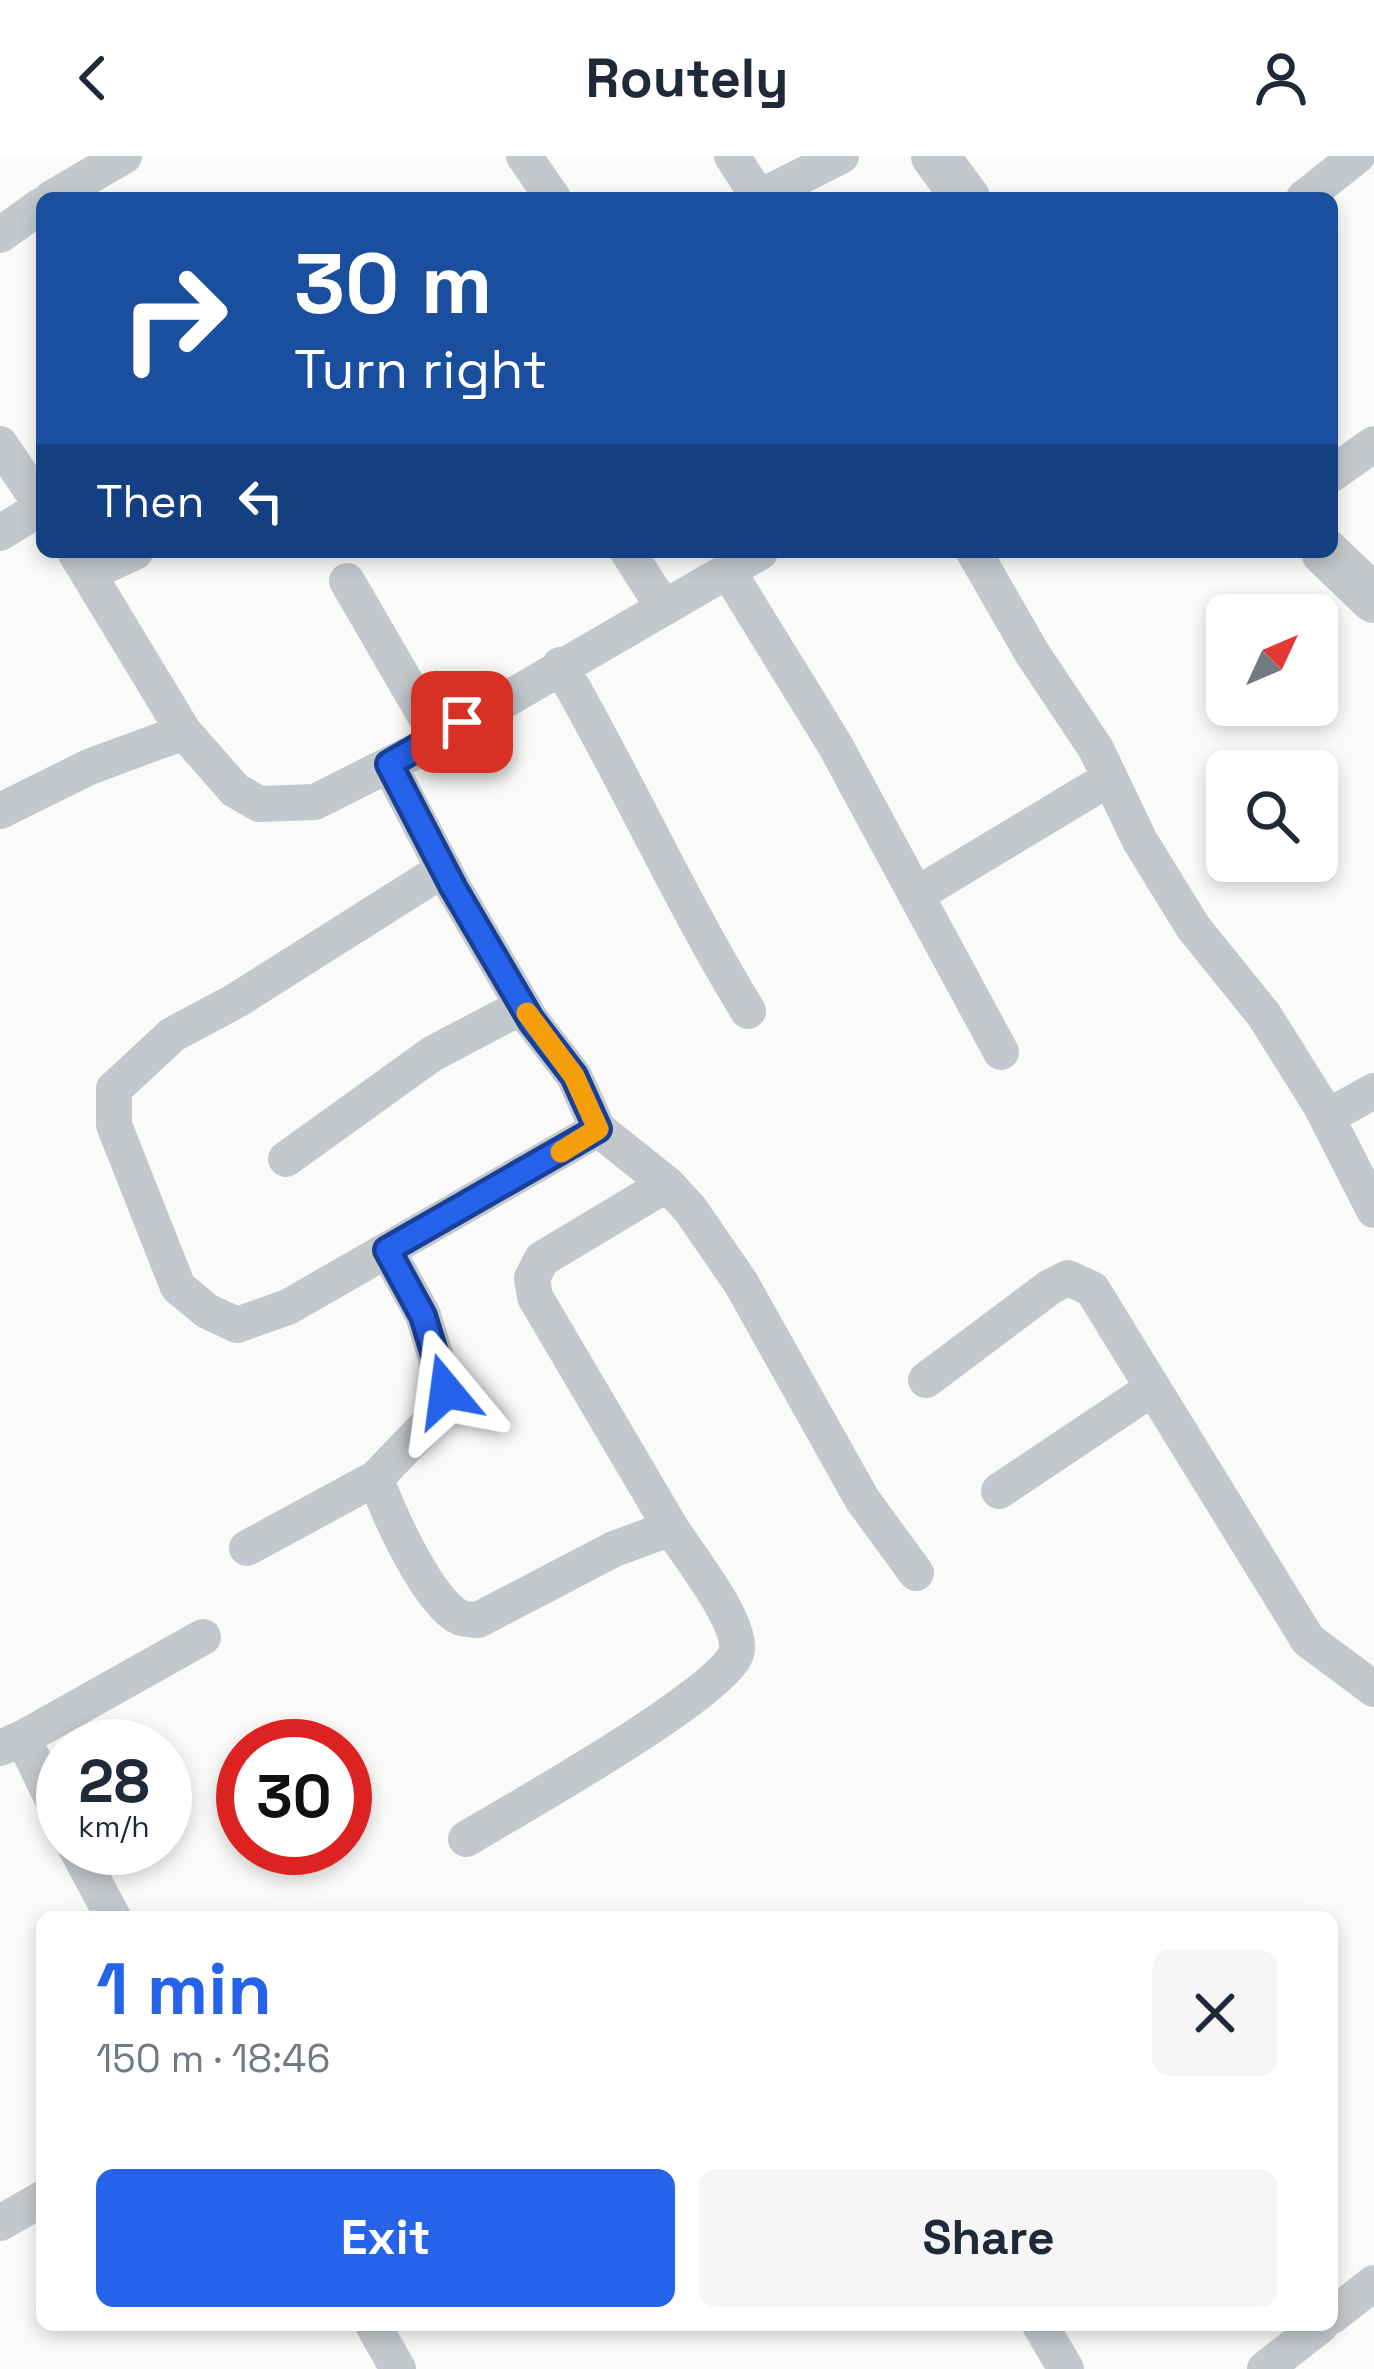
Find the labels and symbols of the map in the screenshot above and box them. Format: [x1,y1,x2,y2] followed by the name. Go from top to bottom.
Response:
[1206,594,1338,726] north arrow
[411,671,513,773] pin
[383,1328,509,1454] position arrow
[216,1719,372,1875] speed limit sign: 30

